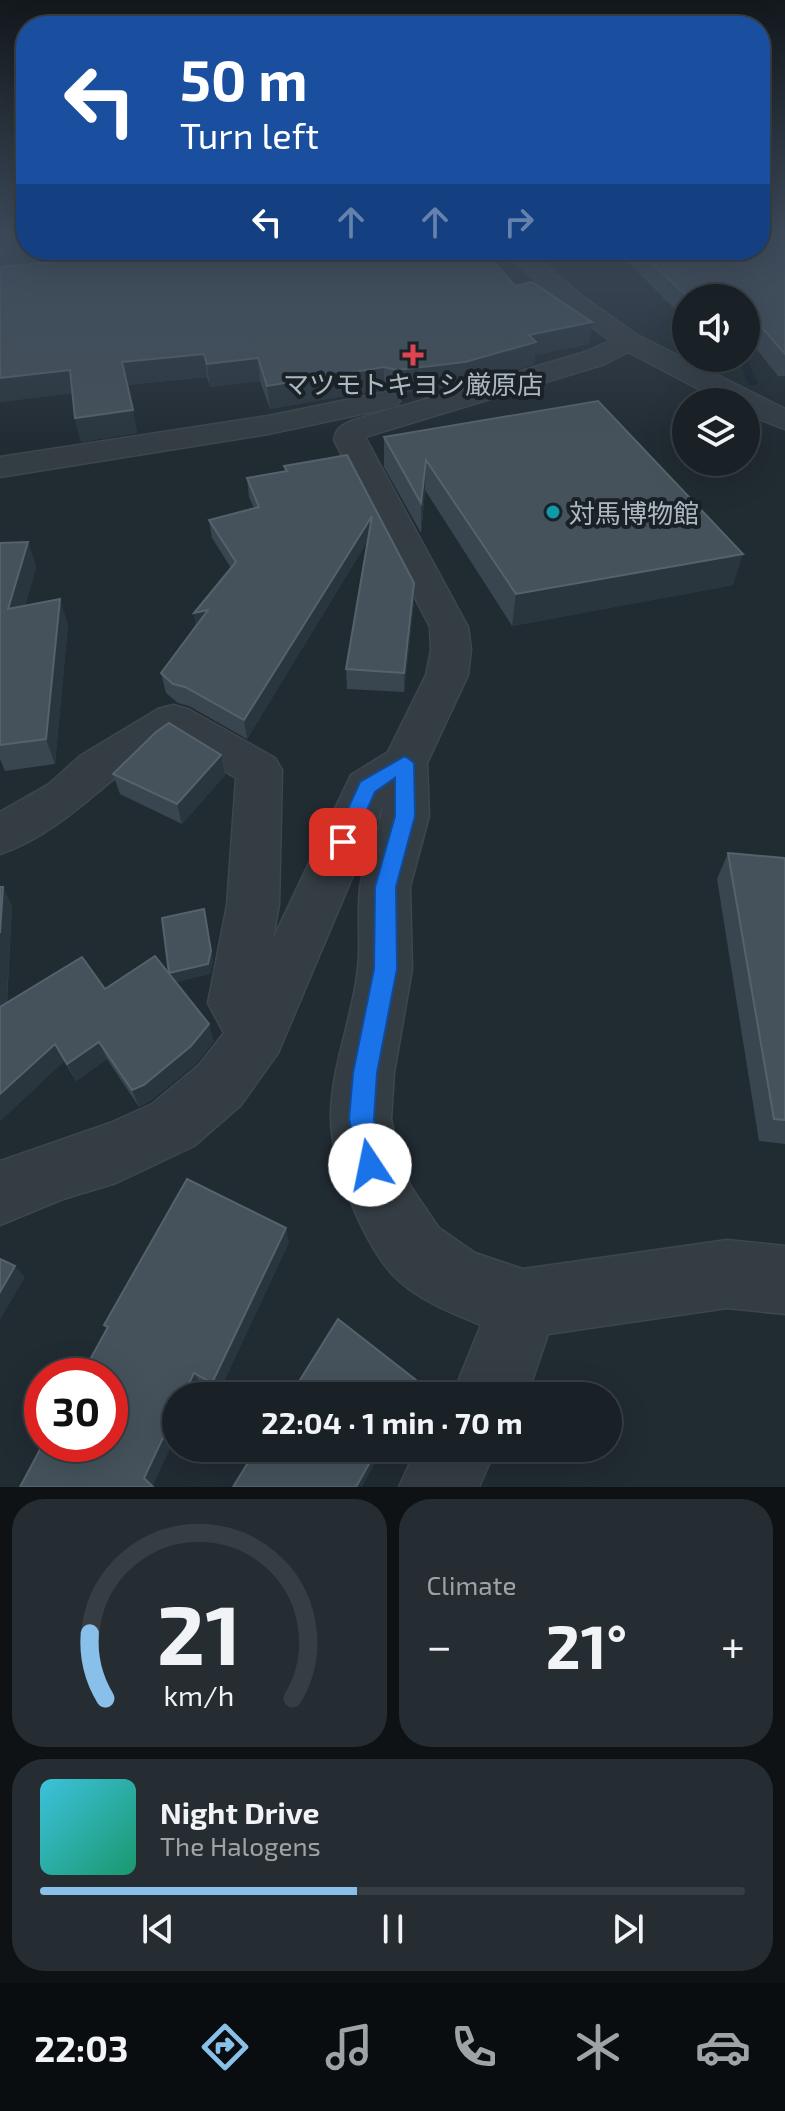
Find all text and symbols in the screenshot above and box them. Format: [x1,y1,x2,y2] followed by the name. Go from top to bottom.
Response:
[180,45,308,112] text: 50 m
[48,48,152,152] icon: left
[180,113,319,156] text: Turn left
[245,200,289,244] icon: left
[329,200,373,244] icon: ahead
[413,200,457,244] icon: ahead
[497,200,541,244] icon: right
[672,284,760,476] map controls
[672,284,760,372] button: sound
[404,346,422,364] marker: マツモトキヨシ厳原店
[283,368,543,399] place label: マツモトキヨシ厳原店
[672,388,760,476] button: layers
[569,497,699,528] place label: 対馬博物館
[544,503,562,521] marker: 対馬博物館
[309,808,377,876] pin
[321,820,365,864] icon: arrive
[328,1123,412,1207] position arrow
[24,1358,128,1462] speed limit sign: 30
[261,1404,523,1440] text: 22:04 · 1 min · 70 m
[427,1569,516,1600] text: Climate
[157,1582,241,1682] text: 21
[546,1609,627,1681] text: 21°
[427,1618,452,1671] text: −
[721,1618,745,1671] text: +
[164,1677,235,1712] text: km/h
[160,1794,319,1830] text: Night Drive
[160,1830,321,1861] text: The Halogens
[136,1907,180,1951] icon: previous
[371,1907,415,1951] icon: pause
[606,1907,650,1951] icon: next
[197,2019,253,2075] icon: directions
[321,2019,377,2075] icon: music
[446,2019,502,2075] icon: phone
[570,2019,626,2075] icon: climate
[695,2019,751,2075] icon: car
[34,2026,128,2069] text: 22:03

